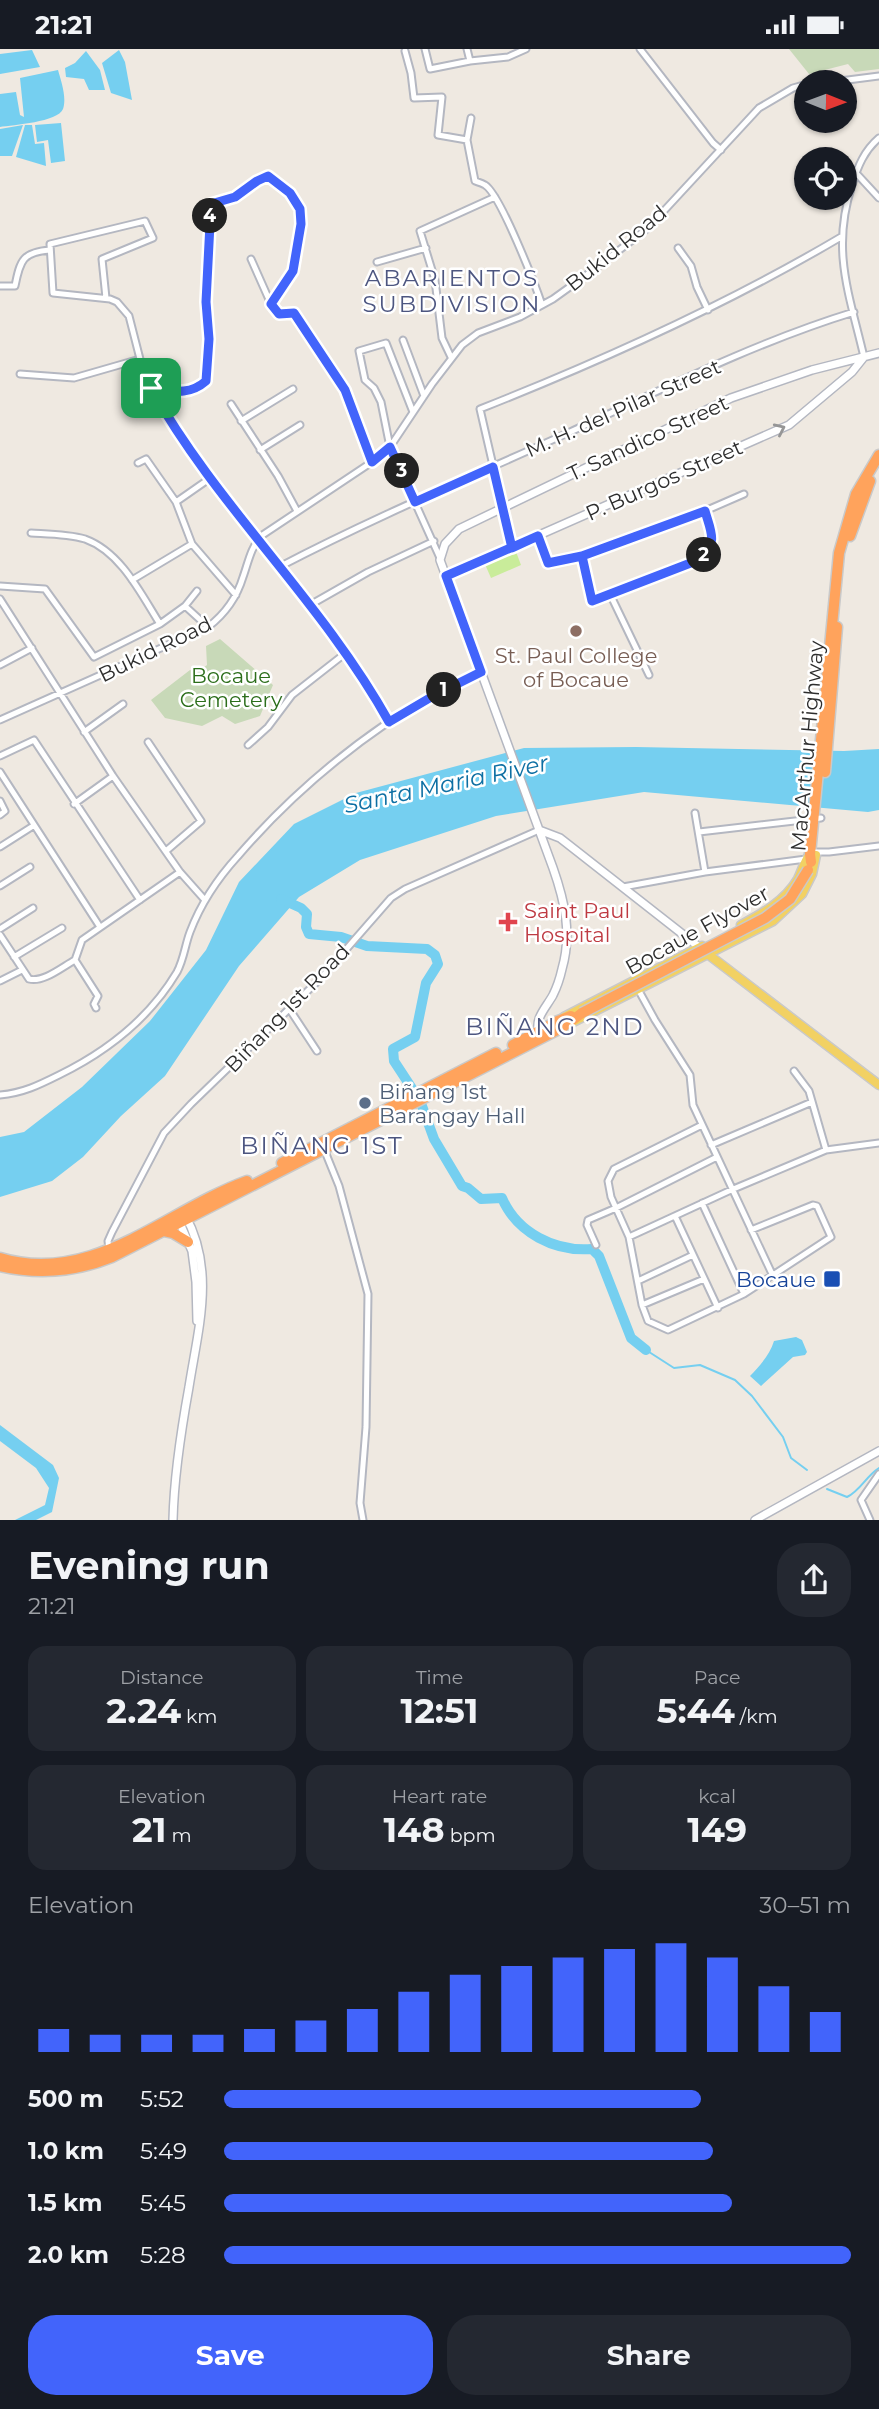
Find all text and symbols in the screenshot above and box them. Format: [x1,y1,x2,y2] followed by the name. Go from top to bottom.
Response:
[35,9,93,41] text: 21:21
[794,70,858,133] north arrow
[794,70,857,210] map controls
[794,147,857,210] button: locate
[192,199,228,233] pin: 4
[560,200,672,296] street label: Bukid Road
[203,204,216,227] text: 4
[362,264,542,318] district label: ABARIENTOS SUBDIVISION
[521,354,725,462] street label: M. H. del Pilar Street
[121,358,181,418] pin
[132,369,170,407] icon: arrive
[564,390,732,486] street label: T. Sandico Street
[773,423,785,437] one-way arrow
[582,434,746,526] street label: P. Burgos Street
[384,453,420,489] pin: 3
[396,459,407,482] text: 3
[686,538,722,573] pin: 2
[698,543,709,566] text: 2
[94,611,216,687] street label: Bukid Road
[568,623,584,639] marker: St. Paul College of Bocaue
[785,639,829,852] street label: MacArthur Highway
[495,643,657,692] place label: St. Paul College of Bocaue
[180,663,283,712] park label: Bocaue Cemetery
[426,673,462,707] pin: 1
[440,678,447,701] text: 1
[341,748,552,819] water label: Santa Maria River
[621,880,773,980] street label: Bocaue Flyover
[524,898,630,947] place label: Saint Paul Hospital
[498,912,518,932] marker: Saint Paul Hospital
[219,939,355,1077] street label: Biñang 1st Road
[465,1012,645,1041] district label: BIÑANG 2ND
[379,1079,525,1128] place label: Biñang 1st Barangay Hall
[357,1095,373,1111] marker: Biñang 1st Barangay Hall
[240,1131,404,1160] district label: BIÑANG 1ST
[736,1267,816,1292] place label: Bocaue
[822,1269,842,1289] marker: Bocaue
[28,1542,270,1589] text: Evening run
[777,1543,851,1617] button: share
[28,1592,76,1620] text: 21:21
[120,1666,204,1689] text: Distance
[416,1666,463,1689] text: Time
[694,1666,740,1689] text: Pace
[106,1689,181,1732] text: 2.24
[400,1689,479,1732] text: 12:51
[657,1689,735,1732] text: 5:44
[181,1705,217,1728] text: km
[735,1705,778,1728] text: /km
[118,1785,206,1808] text: Elevation
[392,1785,487,1808] text: Heart rate
[698,1785,736,1808] text: kcal
[132,1808,166,1851] text: 21
[383,1808,445,1851] text: 148
[687,1808,747,1851] text: 149
[166,1824,192,1847] text: m
[445,1824,496,1847] text: bpm
[28,1891,134,1919] text: Elevation
[759,1891,851,1919] text: 30–51 m
[28,2085,104,2113] text: 500 m
[140,2085,184,2113] text: 5:52
[28,2137,104,2165] text: 1.0 km
[140,2137,187,2165] text: 5:49
[28,2189,102,2217] text: 1.5 km
[140,2189,186,2217] text: 5:45
[28,2241,109,2269] text: 2.0 km
[140,2241,186,2269] text: 5:28
[28,2315,433,2395] button: Save
[447,2315,851,2395] button: Share

